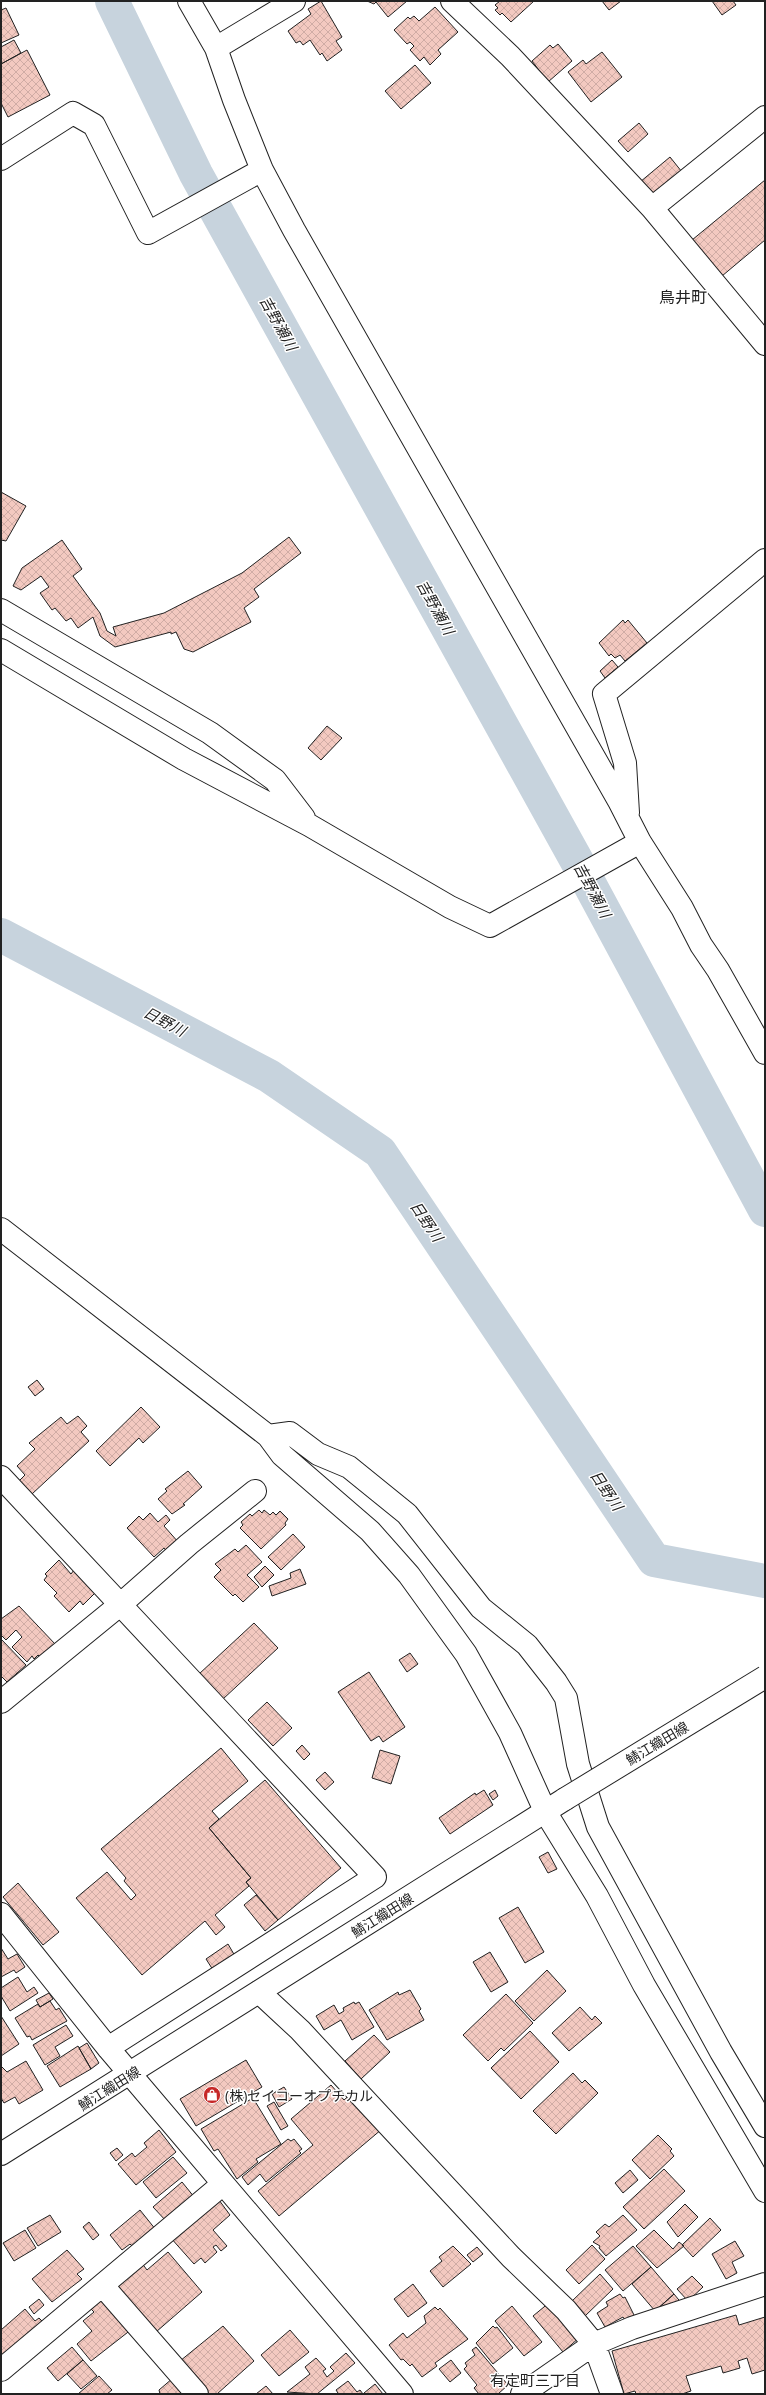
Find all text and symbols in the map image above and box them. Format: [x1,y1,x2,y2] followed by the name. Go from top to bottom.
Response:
[659,286,707,308] district label: 鳥井町
[256,292,303,356] water label: 吉野瀬川
[413,576,460,640] water label: 吉野瀬川
[570,859,617,923] water label: 吉野瀬川
[140,1002,191,1041] water label: 日野川
[406,1197,449,1247] water label: 日野川
[586,1466,629,1516] water label: 日野川
[622,1717,692,1769] street label: 鯖江織田線
[347,1888,417,1942] street label: 鯖江織田線
[74,2061,144,2115] street label: 鯖江織田線
[202,2085,222,2105] shop icon: (株)セイコーオプチカル
[225,2086,373,2105] place label: (株)セイコーオプチカル
[490,2370,580,2390] district label: 有定町三丁目

